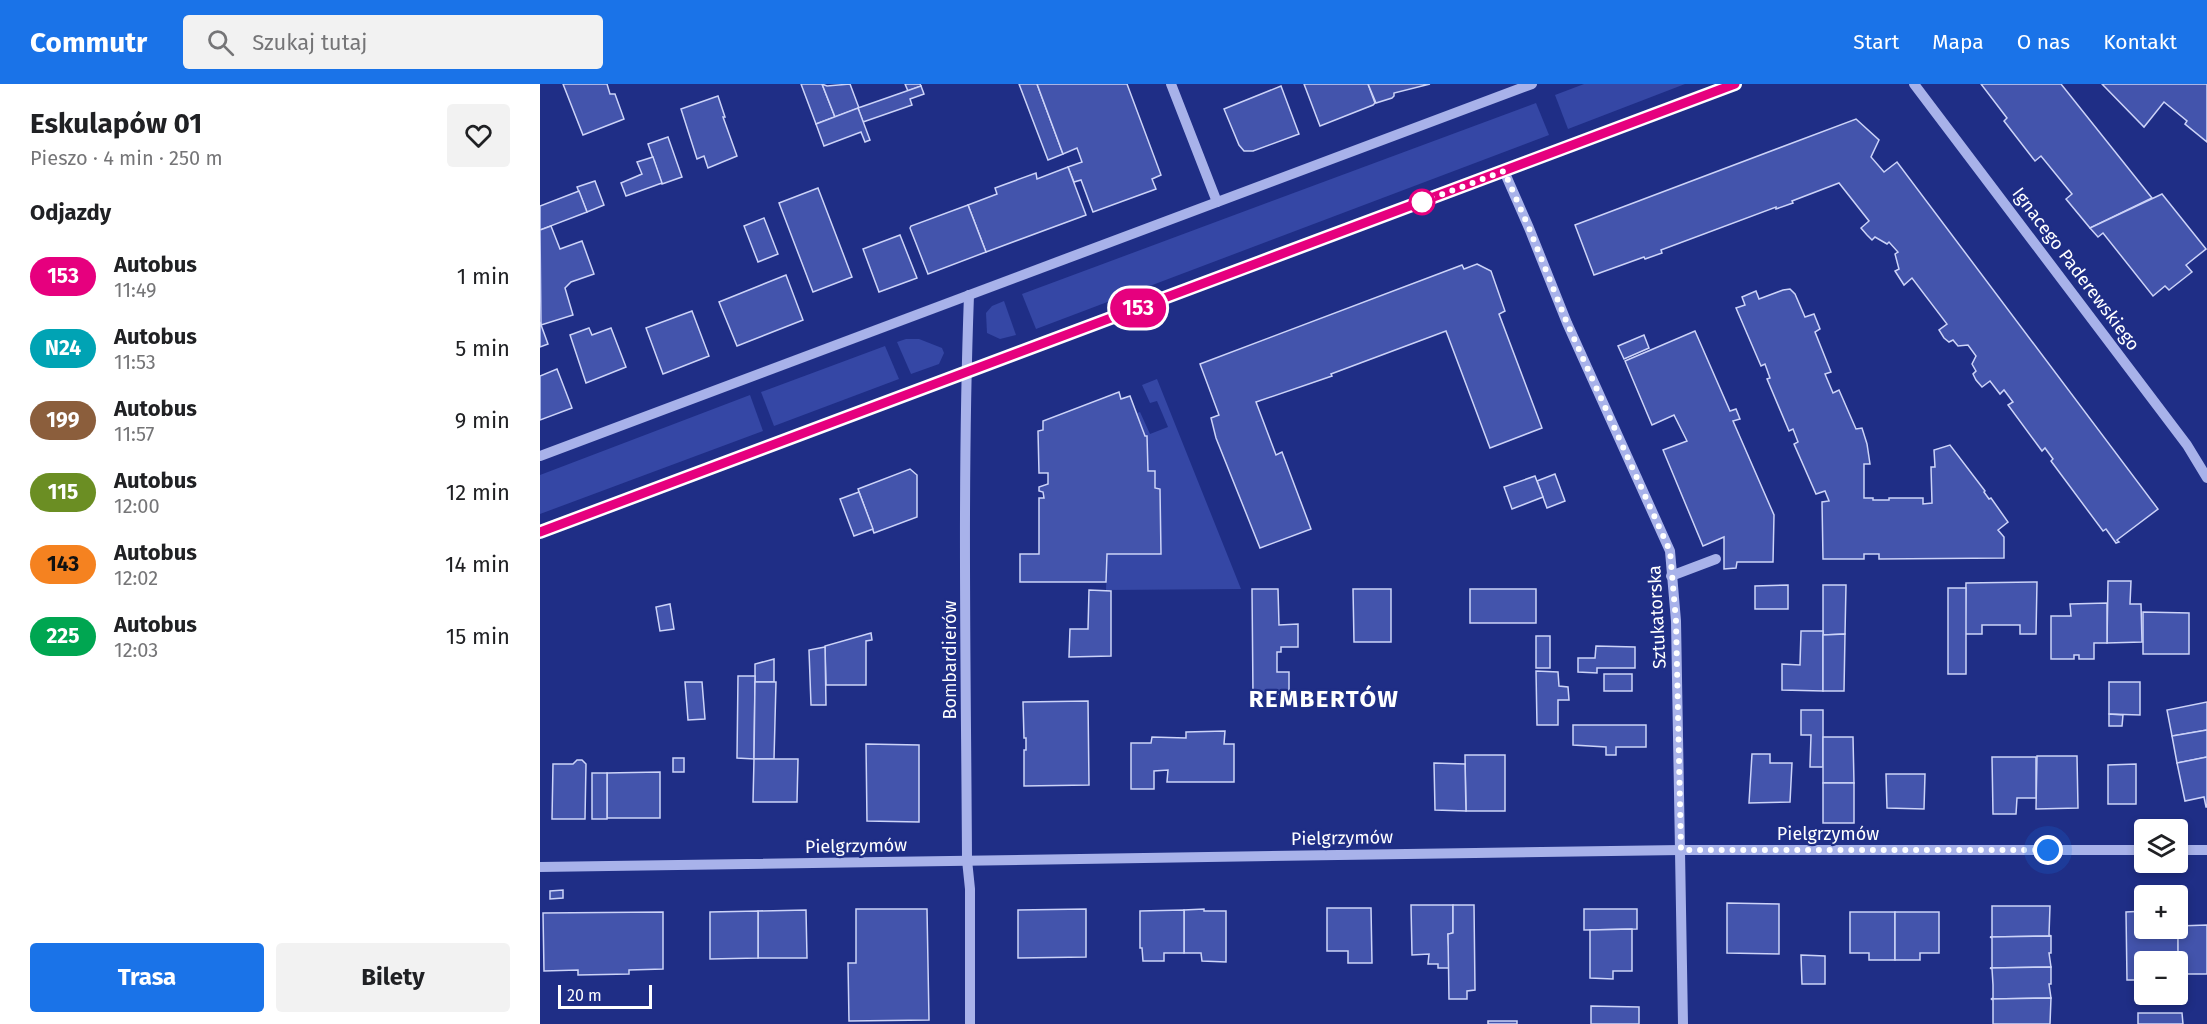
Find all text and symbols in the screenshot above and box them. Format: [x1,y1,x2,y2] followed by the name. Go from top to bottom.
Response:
[183,15,603,69] search box
[30,26,147,59] text: Commutr
[204,26,237,59] icon: search
[252,29,367,56] text: Szukaj tutaj
[1853,29,1899,55] text: Start
[1932,29,1984,55] text: Mapa
[2017,29,2070,55] text: O nas
[2103,29,2177,55] text: Kontakt
[447,104,510,167] button: heart
[30,107,202,140] text: Eskulapów 01
[30,146,223,170] text: Pieszo · 4 min · 250 m
[2007,183,2145,355] street label: Ignacego Paderewskiego
[1409,189,1435,215] unlabelled marker
[30,199,111,226] text: Odjazdy
[114,251,197,278] text: Autobus
[47,263,79,289] text: 153
[457,263,510,290] text: 1 min
[114,278,156,302] text: 11:49
[1104,288,1172,328] line badge: 153
[1122,295,1154,321] text: 153
[114,323,197,350] text: Autobus
[45,335,81,361] text: N24
[455,335,510,362] text: 5 min
[114,350,156,374] text: 11:53
[114,395,197,422] text: Autobus
[46,407,80,433] text: 199
[455,407,510,434] text: 9 min
[114,422,154,446] text: 11:57
[114,467,197,494] text: Autobus
[48,479,78,505] text: 115
[446,479,510,506] text: 12 min
[114,494,160,518] text: 12:00
[114,539,197,566] text: Autobus
[47,551,79,577] text: 143
[445,551,510,578] text: 14 min
[1643,565,1671,669] street label: Sztukatorska
[114,566,158,590] text: 12:02
[939,600,961,720] street label: Bombardierów
[114,611,197,638] text: Autobus
[47,623,79,649] text: 225
[446,623,510,650] text: 15 min
[114,638,158,662] text: 12:03
[1249,684,1399,713] district label: REMBERTÓW
[2134,819,2188,1005] map controls
[2134,819,2188,873] button: layers
[1777,823,1879,845] street label: Pielgrzymów
[1291,826,1393,850] street label: Pielgrzymów
[805,834,907,858] street label: Pielgrzymów
[2033,835,2063,865] your location
[2134,885,2188,939] button: +
[30,943,264,1012] button: Trasa
[276,943,510,1012] button: Bilety
[2134,951,2188,1005] button: −
[558,982,652,1010] scale bar
[567,986,602,1005] text: 20 m

